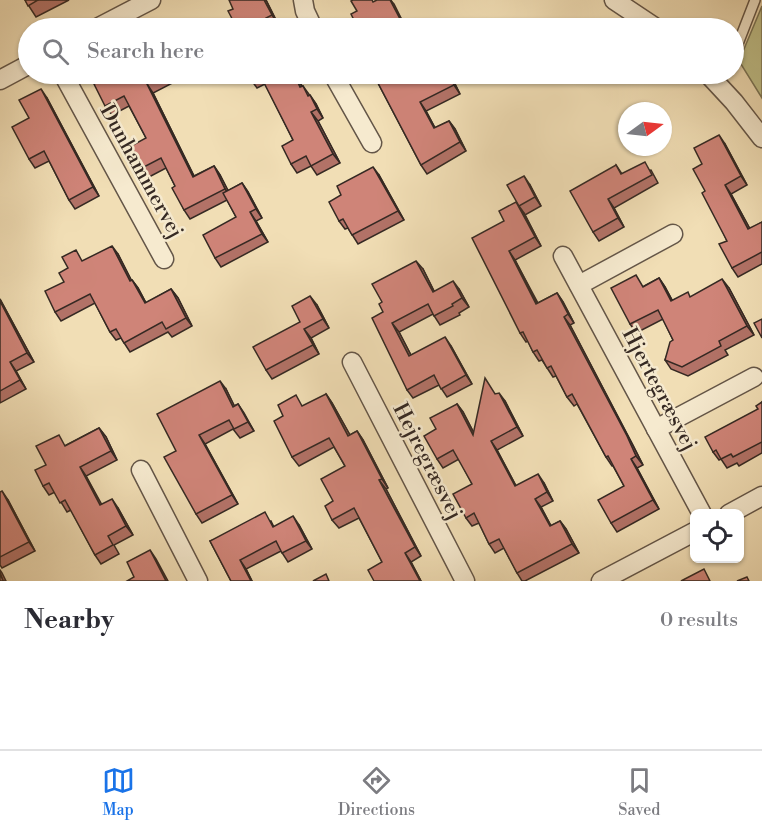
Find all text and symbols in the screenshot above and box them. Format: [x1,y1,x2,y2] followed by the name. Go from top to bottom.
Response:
[18,18,744,84] search box
[39,35,72,68] icon: search
[87,38,204,65] text: Search here
[94,100,189,243] street label: Dunhammervej
[618,102,672,156] north arrow
[616,324,702,455] street label: Hjertegræsvej
[387,399,468,524] street label: Hejregræsvej
[690,509,744,563] map controls
[690,509,744,563] button: locate
[24,604,114,636] text: Nearby
[660,608,738,633] text: 0 results
[102,764,135,820] tab: Map
[338,764,415,820] tab: Directions
[618,764,660,820] tab: Saved

